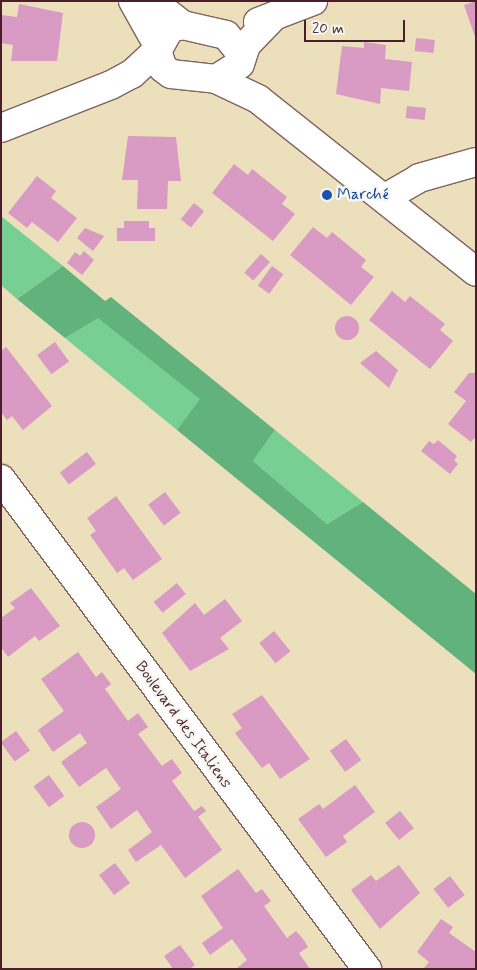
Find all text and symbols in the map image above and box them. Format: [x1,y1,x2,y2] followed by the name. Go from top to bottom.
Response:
[307,10,408,42] scale bar
[312,19,344,39] text: 20 m
[337,185,389,205] place label: Marché
[321,189,333,201] marker: Marché
[131,658,235,792] street label: Boulevard des Italiens

